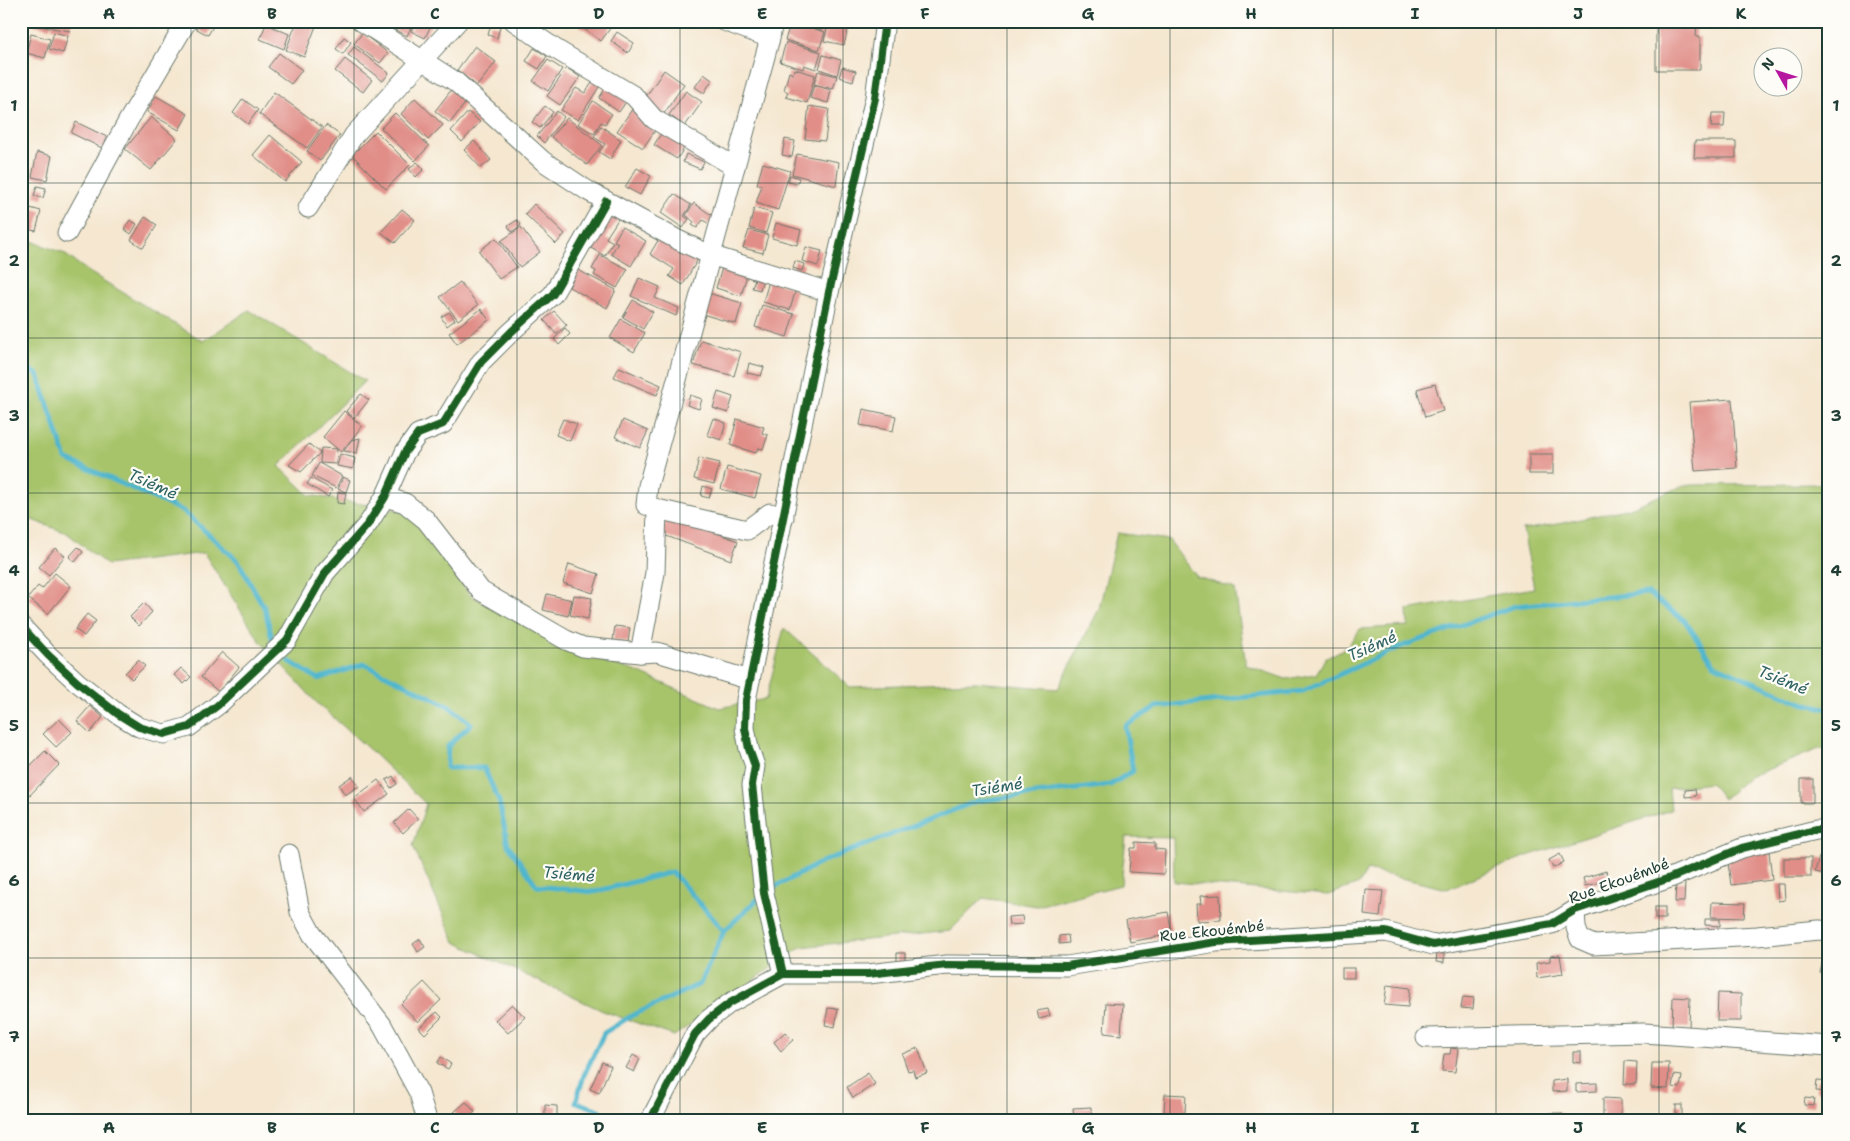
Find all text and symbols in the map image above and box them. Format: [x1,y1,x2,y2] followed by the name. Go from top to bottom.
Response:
[103,3,115,24] text: A
[267,3,277,24] text: B
[430,3,440,24] text: C
[593,3,605,24] text: D
[757,3,767,24] text: E
[920,3,930,24] text: F
[1082,3,1095,24] text: G
[1245,3,1257,24] text: H
[1411,3,1420,24] text: I
[1573,3,1583,24] text: J
[1736,3,1747,24] text: K
[1752,48,1802,98] north arrow
[1757,54,1778,74] text: N
[10,95,18,116] text: 1
[1832,95,1840,116] text: 1
[8,250,20,271] text: 2
[1830,250,1842,271] text: 2
[8,405,20,426] text: 3
[1830,405,1842,426] text: 3
[125,464,181,504] water label: Tsiémé
[8,560,20,581] text: 4
[1830,560,1842,581] text: 4
[1344,626,1400,666] water label: Tsiémé
[1755,661,1811,699] water label: Tsiémé
[9,715,19,736] text: 5
[1831,715,1841,736] text: 5
[970,773,1024,801] water label: Tsiémé
[1566,854,1672,908] street label: Rue Ekouémbé
[542,861,596,887] water label: Tsiémé
[8,870,20,891] text: 6
[1830,870,1842,891] text: 6
[1159,916,1265,946] street label: Rue Ekouémbé
[8,1026,20,1047] text: 7
[1830,1026,1842,1047] text: 7
[103,1117,115,1138] text: A
[267,1117,277,1138] text: B
[430,1117,440,1138] text: C
[593,1117,605,1138] text: D
[757,1117,767,1138] text: E
[920,1117,930,1138] text: F
[1082,1117,1095,1138] text: G
[1245,1117,1257,1138] text: H
[1411,1117,1420,1138] text: I
[1573,1117,1583,1138] text: J
[1736,1117,1747,1138] text: K

